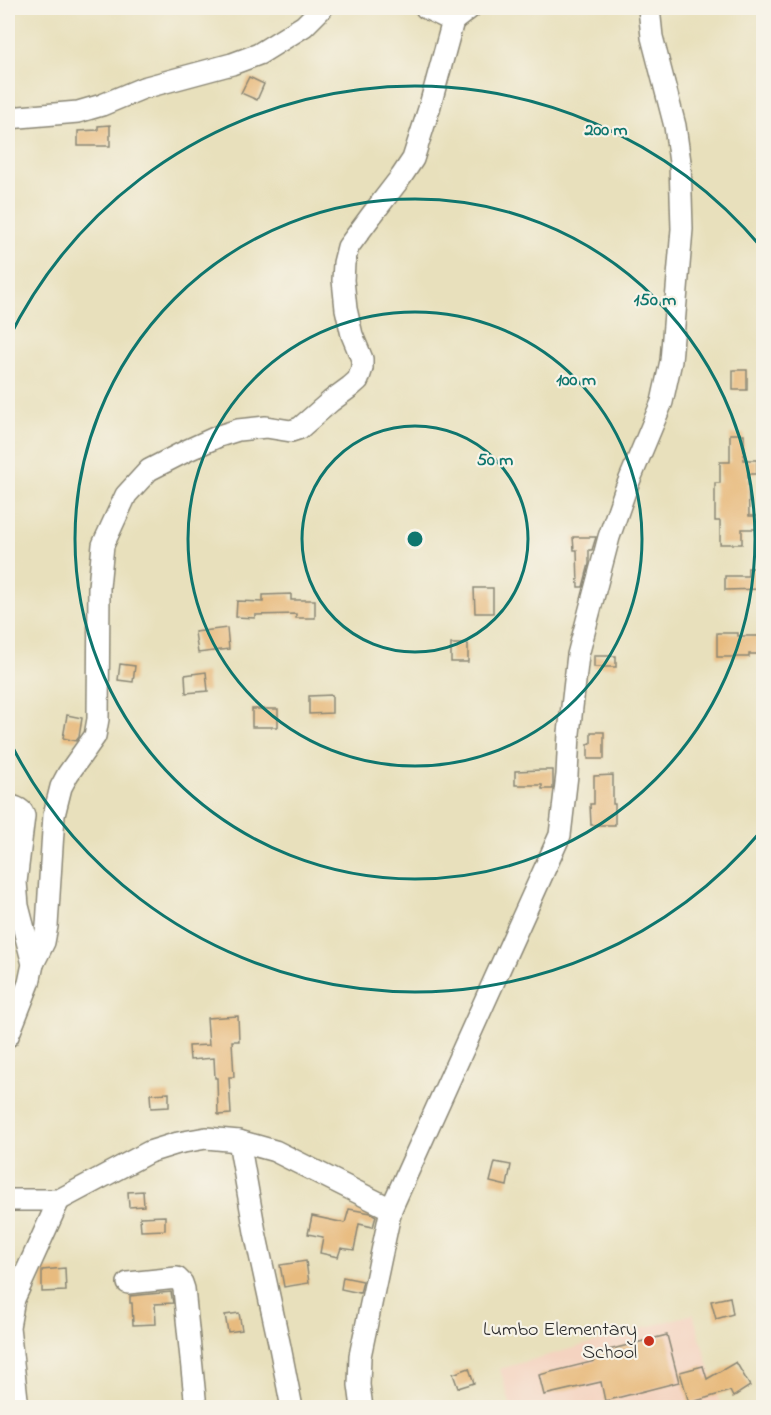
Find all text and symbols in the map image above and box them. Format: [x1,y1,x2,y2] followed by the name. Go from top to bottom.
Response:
[584,118,628,144] text: 200 m
[634,288,676,314] text: 150 m
[556,368,596,394] text: 100 m
[477,448,513,474] text: 50 m
[405,529,425,549] centre of rings
[483,1316,637,1368] place label: Lumbo Elementary School
[642,1334,656,1348] marker: Lumbo Elementary School

